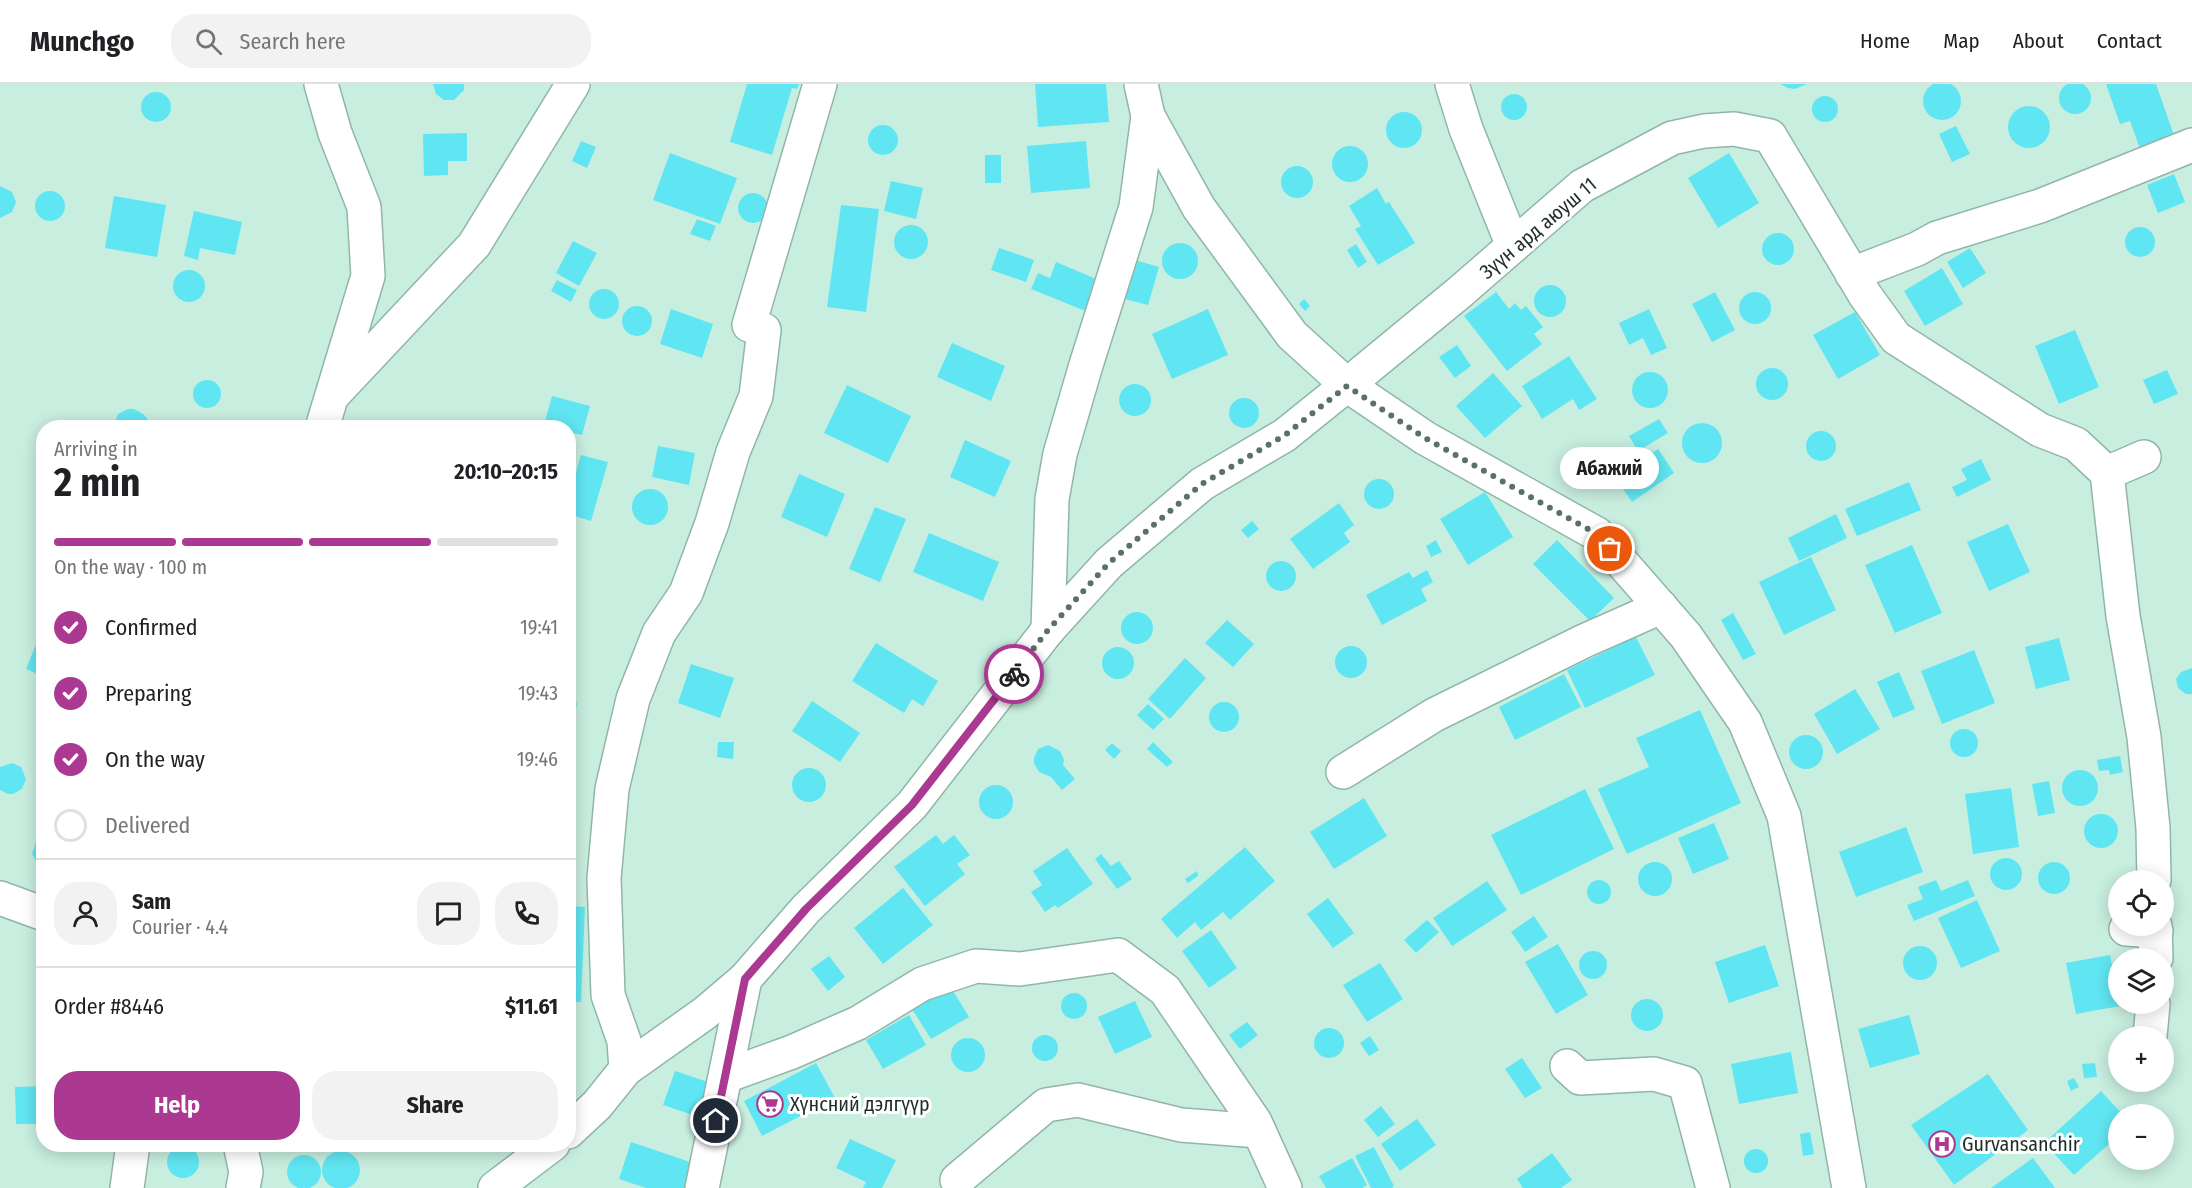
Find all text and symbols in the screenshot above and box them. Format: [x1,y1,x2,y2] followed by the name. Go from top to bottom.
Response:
[171,14,591,68] search box
[30,25,135,58] text: Munchgo
[192,25,225,58] icon: search
[240,28,346,55] text: Search here
[1860,28,1910,54] text: Home
[1943,28,1980,54] text: Map
[2013,28,2064,54] text: About
[2097,28,2162,54] text: Contact
[1475,172,1601,284] street label: Зүүн ард аюуш 11
[54,437,138,461] text: Arriving in
[1560,447,1660,489] callout: Абажий
[1576,456,1643,480] text: Абажий
[454,458,558,485] text: 20:10–20:15
[54,460,140,506] text: 2 min
[1584,523,1635,574] pin
[1593,532,1626,565] icon: bag
[54,555,207,579] text: On the way · 100 m
[54,611,87,644] icon: check
[105,614,198,641] text: Confirmed
[520,615,558,639] text: 19:41
[984,644,1044,704] courier
[998,658,1031,691] icon: bike
[54,677,87,710] icon: check
[105,680,191,707] text: Preparing
[518,681,558,705] text: 19:43
[54,743,87,776] icon: check
[105,746,205,773] text: On the way
[517,747,558,771] text: 19:46
[105,812,190,839] text: Delivered
[2108,870,2174,1170] map controls
[2108,870,2174,936] button: locate
[54,882,117,945] button: person
[417,882,480,945] button: chat
[495,882,558,945] button: phone
[132,888,171,915] text: Sam
[132,915,228,939] text: Courier · 4.4
[2108,948,2174,1014] button: layers
[54,993,164,1020] text: Order #8446
[505,993,558,1020] text: $11.61
[2108,1026,2174,1092] button: +
[54,1071,300,1140] button: Help
[312,1071,558,1140] button: Share
[755,1089,785,1119] supermarket icon: Хүнсний дэлгүүр
[790,1092,930,1116] place label: Хүнсний дэлгүүр
[690,1095,741,1146] pin
[699,1104,732,1137] icon: home
[2108,1104,2174,1170] button: −
[1927,1129,1957,1159] hospital icon: Gurvansanchir
[1962,1132,2080,1156] place label: Gurvansanchir

